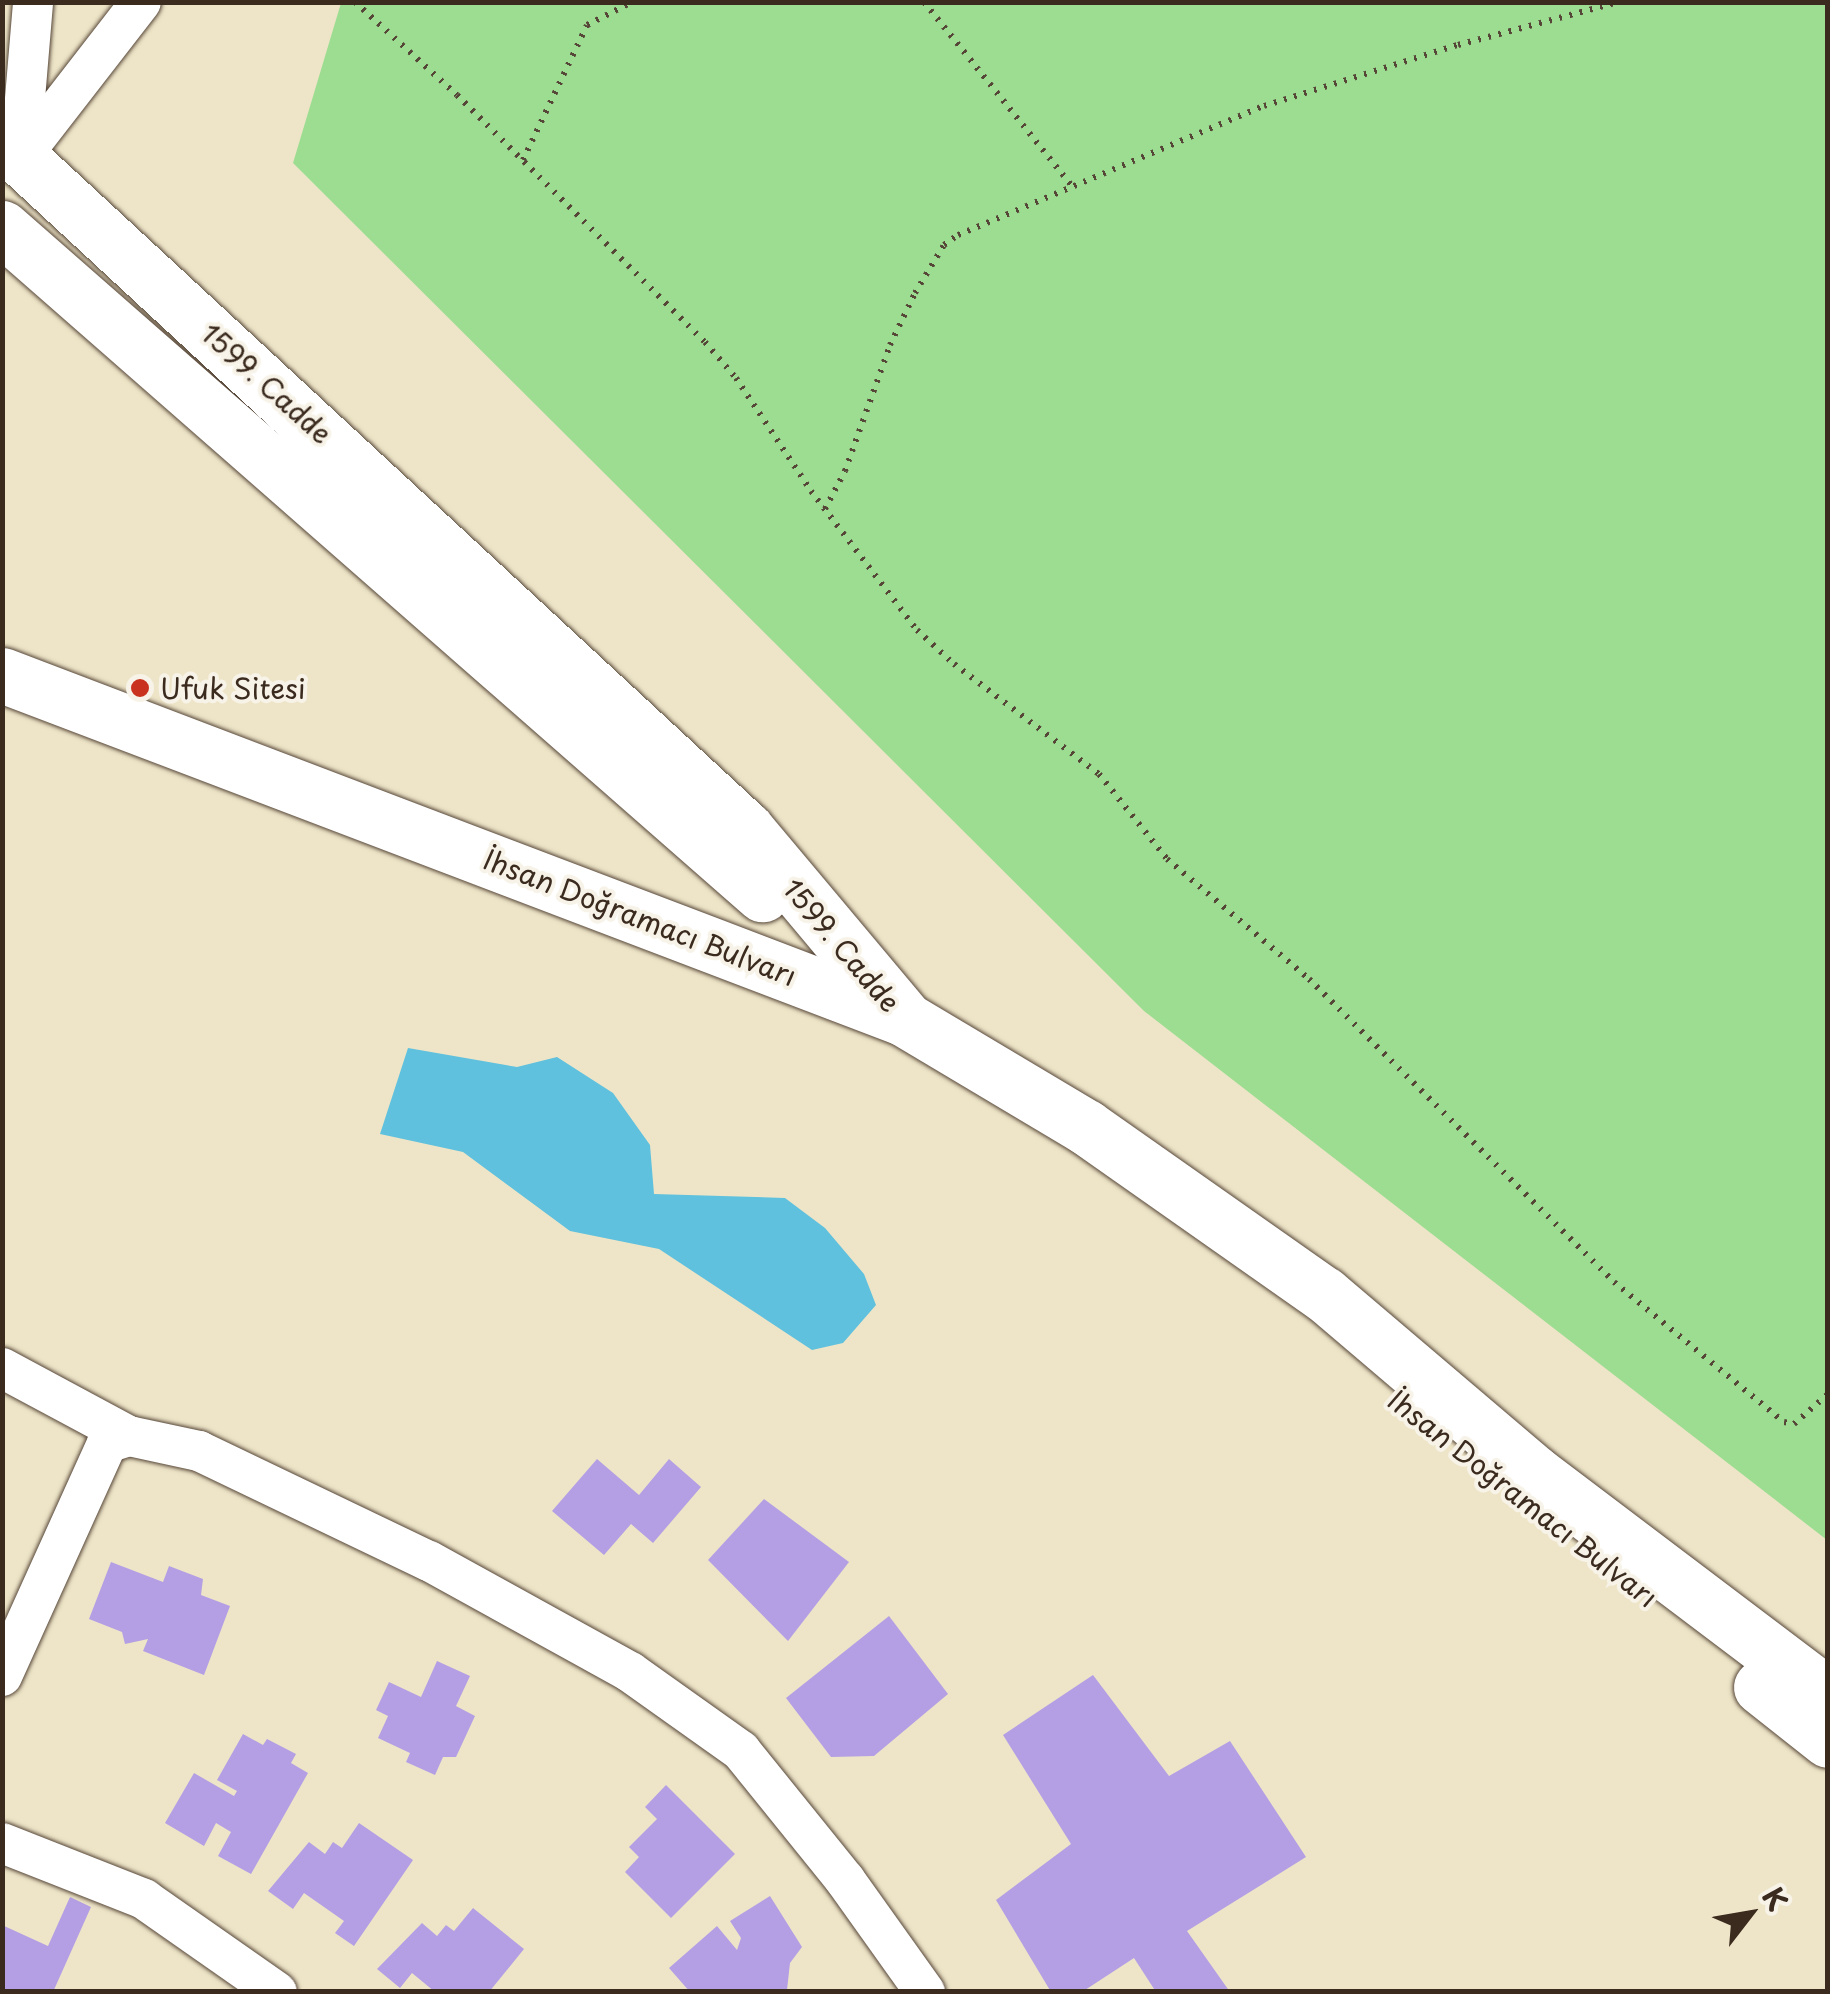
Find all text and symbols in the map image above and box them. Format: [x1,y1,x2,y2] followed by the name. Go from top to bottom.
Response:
[195,316,339,450] street label: 1599. Cadde
[160,671,306,705] place label: Ufuk Sitesi
[129,677,151,699] marker: Ufuk Sitesi
[478,842,802,992] street label: İhsan Doğramacı Bulvarı
[777,872,907,1018] street label: 1599. Cadde
[1381,1382,1665,1614] street label: İhsan Doğramacı Bulvarı
[1700,1864,1800,1964] north arrow
[1752,1878,1800,1918] text: K

